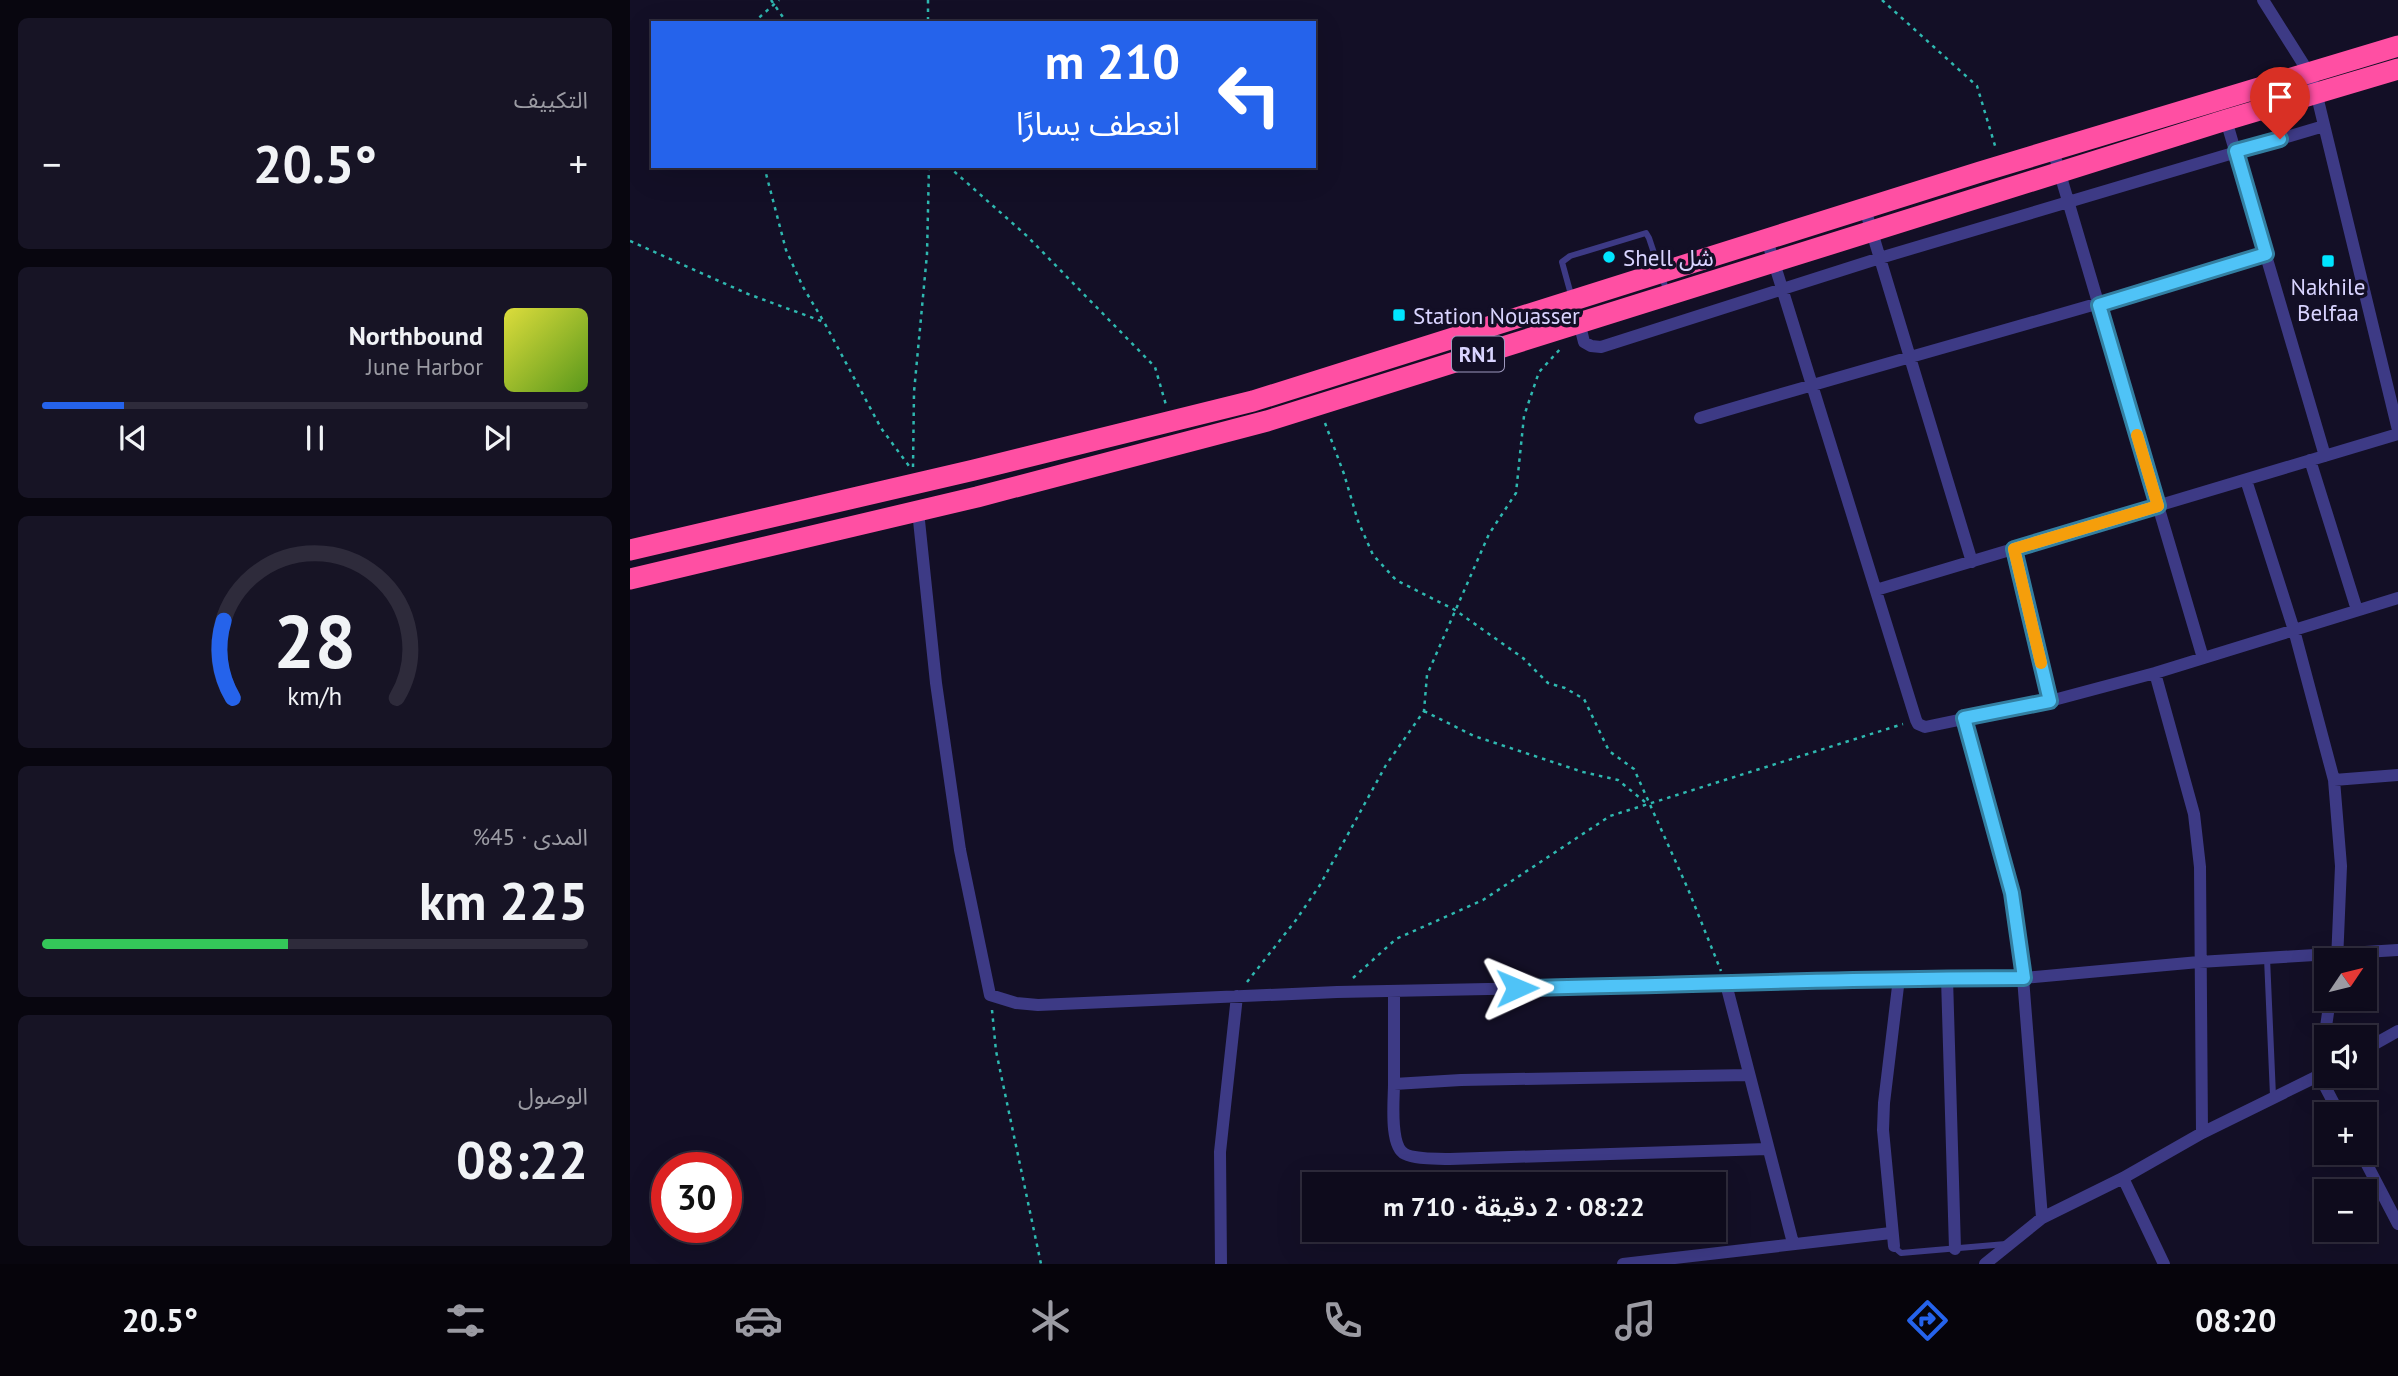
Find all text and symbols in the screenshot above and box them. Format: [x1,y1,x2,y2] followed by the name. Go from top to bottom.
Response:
[1045,29,1180,93] text: 210 m
[1204,49,1295,140] icon: left
[2250,67,2310,139] pin
[2261,78,2299,116] icon: arrive
[514,85,588,114] text: التكييف
[1016,102,1180,144] text: انعطف يسارًا
[253,130,377,197] text: 20.5°
[42,139,61,188] text: −
[569,139,588,188] text: +
[1623,243,1714,272] place label: Shell شل
[1601,249,1617,265] marker: Shell شل
[2320,253,2336,269] marker: Nakhile Belfaa
[2290,272,2366,327] place label: Nakhile Belfaa
[1413,301,1580,330] place label: Station Nouasser
[1391,307,1407,323] marker: Station Nouasser
[349,319,483,352] text: Northbound
[1452,336,1504,372] road number: RN1
[366,352,483,381] text: June Harbor
[114,419,152,457] icon: previous
[296,419,334,457] icon: pause
[478,419,516,457] icon: next
[274,594,356,688] text: 28
[288,680,342,712] text: km/h
[472,822,588,851] text: المدى · 45%
[419,867,588,934] text: 225 km
[2314,948,2376,1012] north arrow
[2314,948,2377,1242] map controls
[1480,951,1554,1025] position arrow
[2314,1025,2377,1088] button: sound
[518,1081,588,1110] text: الوصول
[2314,1102,2377,1165] button: +
[456,1126,588,1193] text: 08:22
[651,1152,742,1243] speed limit sign: 30
[2314,1179,2377,1242] button: −
[1383,1190,1645,1223] text: 08:22 · 2 دقيقة · 710 m
[441,1296,490,1345] icon: filters
[734,1296,783,1345] icon: car
[1026,1296,1075,1345] icon: climate
[1318,1296,1367,1345] icon: phone
[1611,1296,1660,1345] icon: music
[1903,1296,1952,1345] icon: directions
[122,1299,198,1341] text: 20.5°
[2195,1299,2276,1341] text: 08:20

